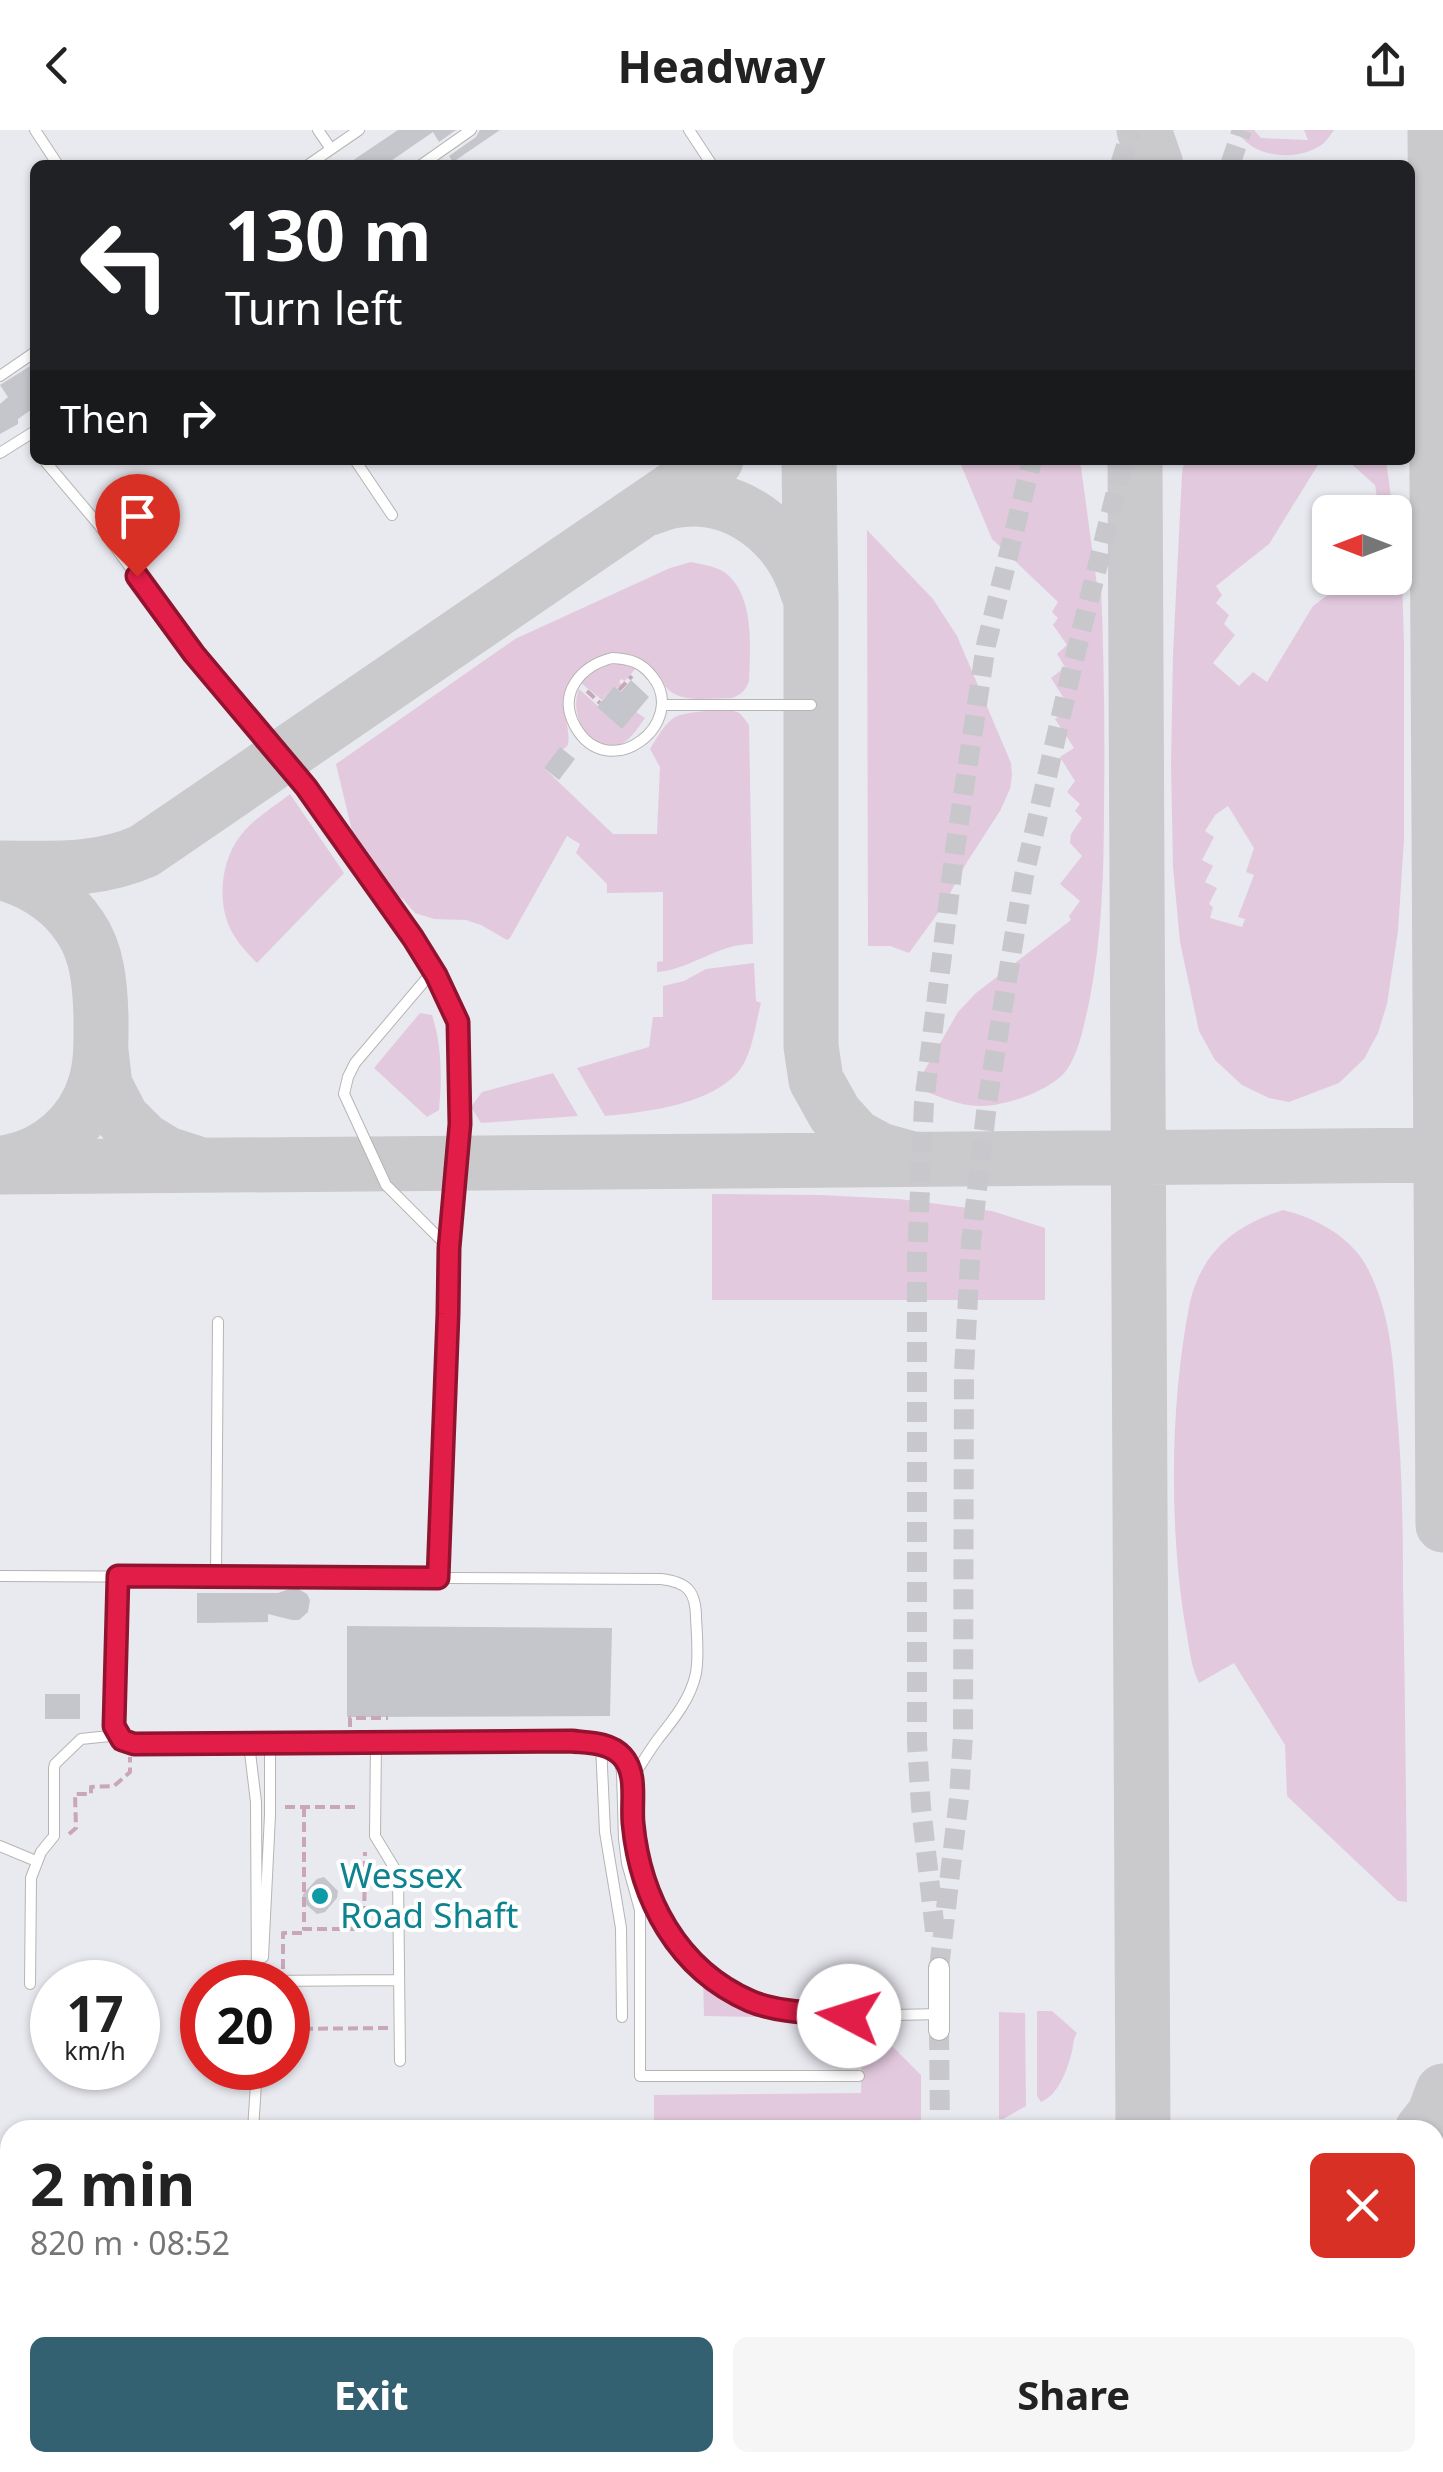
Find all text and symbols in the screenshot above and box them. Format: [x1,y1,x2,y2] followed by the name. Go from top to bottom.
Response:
[618,35,825,96] text: Headway
[30,38,85,93] icon: back
[1358,38,1413,93] icon: share
[225,186,432,282] text: 130 m
[60,200,190,330] icon: left
[225,277,402,338] text: Turn left
[170,390,225,445] icon: right
[60,392,150,444] text: Then
[95,474,180,577] pin
[110,489,165,544] icon: arrive
[1312,495,1412,595] north arrow
[1312,495,1412,595] map controls
[340,1851,518,1938] place label: Wessex Road Shaft
[309,1885,331,1907] marker: Wessex Road Shaft
[180,1960,310,2090] speed limit sign: 20
[797,1964,901,2068] position arrow
[66,1979,124,2047] text: 17
[64,2033,126,2067] text: km/h
[30,2142,195,2224] text: 2 min
[1310,2153,1415,2258] button: close
[30,2221,230,2264] text: 820 m · 08:52
[30,2337,713,2452] button: Exit
[733,2337,1415,2452] button: Share

